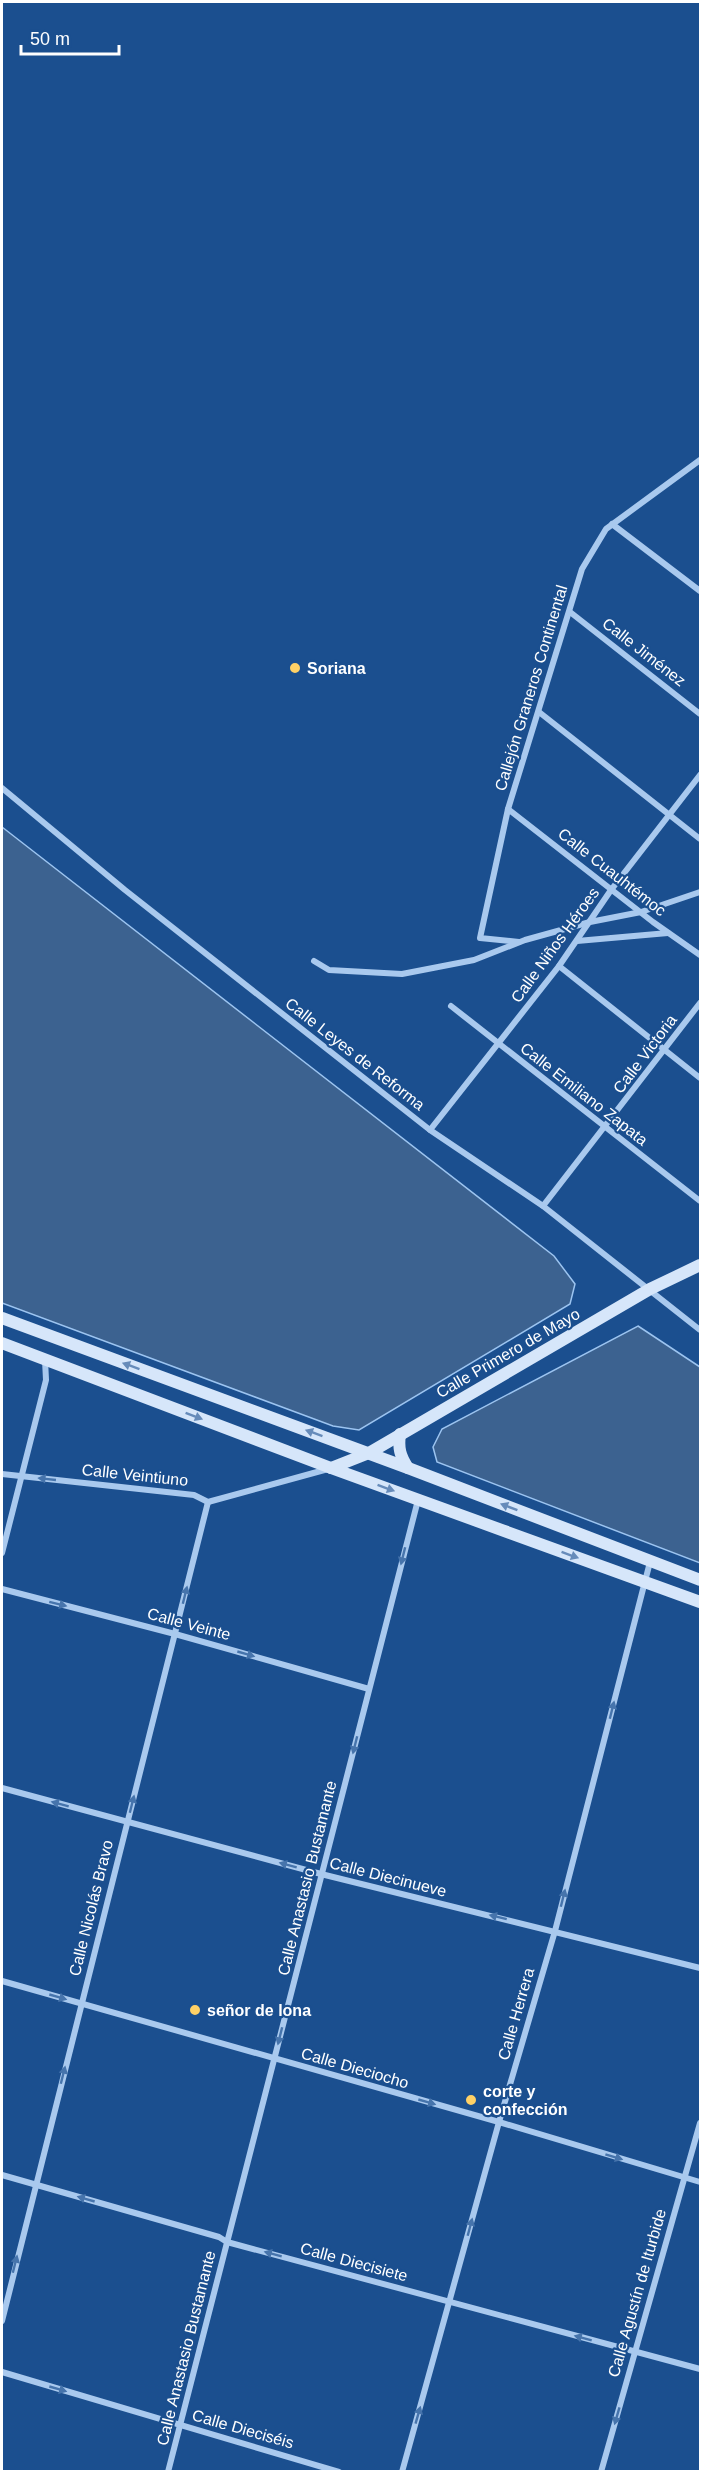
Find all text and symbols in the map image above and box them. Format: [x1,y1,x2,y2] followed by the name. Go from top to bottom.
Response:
[21,18,118,56] scale bar
[30,29,70,49] text: 50 m
[492,583,570,793] street label: Callejón Graneros Continental
[599,614,689,690] street label: Calle Jiménez
[307,660,366,677] place label: Soriana
[288,661,302,675] marker: Soriana
[555,825,669,919] street label: Calle Cuauhtémoc
[508,884,602,1006] street label: Calle Niños Héroes
[282,994,428,1114] street label: Calle Leyes de Reforma
[610,1011,680,1097] street label: Calle Victoria
[517,1039,651,1149] street label: Calle Emiliano Zapata
[433,1305,583,1401] street label: Calle Primero de Mayo
[122,1360,140,1370] one-way arrow
[185,1411,203,1421] one-way arrow
[305,1428,323,1437] one-way arrow
[81,1461,189,1489] street label: Calle Veintiuno
[37,1474,56,1484] one-way arrow
[377,1484,395,1494] one-way arrow
[499,1502,517,1512] one-way arrow
[398,1548,407,1566] one-way arrow
[561,1550,579,1560] one-way arrow
[180,1586,190,1604] one-way arrow
[49,1599,67,1609] one-way arrow
[146,1605,233,1643] street label: Calle Veinte
[238,1650,256,1659] one-way arrow
[608,1700,617,1718] one-way arrow
[349,1736,359,1754] one-way arrow
[275,1779,339,1977] street label: Calle Anastasio Bustamante
[127,1795,137,1814] one-way arrow
[50,1799,68,1808] one-way arrow
[66,1838,116,1978] street label: Calle Nicolás Bravo
[328,1854,448,1900] street label: Calle Diecinueve
[279,1860,298,1870] one-way arrow
[559,1889,569,1908] one-way arrow
[489,1912,507,1922] one-way arrow
[495,1966,537,2062] street label: Calle Herrera
[49,1993,67,2002] one-way arrow
[207,2002,311,2019] place label: señor de lona
[188,2003,202,2017] marker: señor de lona
[274,2027,284,2045] one-way arrow
[299,2045,411,2092] street label: Calle Dieciocho
[58,2066,68,2084] one-way arrow
[483,2083,567,2118] place label: corte y confección
[464,2093,478,2107] marker: corte y confección
[418,2098,436,2107] one-way arrow
[605,2153,623,2162] one-way arrow
[77,2194,95,2203] one-way arrow
[605,2207,669,2379] street label: Calle Agustín de Iturbide
[466,2218,475,2236] one-way arrow
[299,2240,410,2285] street label: Calle Diecisiete
[154,2249,218,2447] street label: Calle Anastasio Bustamante
[264,2249,282,2259] one-way arrow
[11,2255,21,2273] one-way arrow
[574,2332,592,2342] one-way arrow
[49,2385,67,2394] one-way arrow
[190,2406,296,2452] street label: Calle Dieciséis
[413,2406,423,2424] one-way arrow
[612,2407,621,2425] one-way arrow

